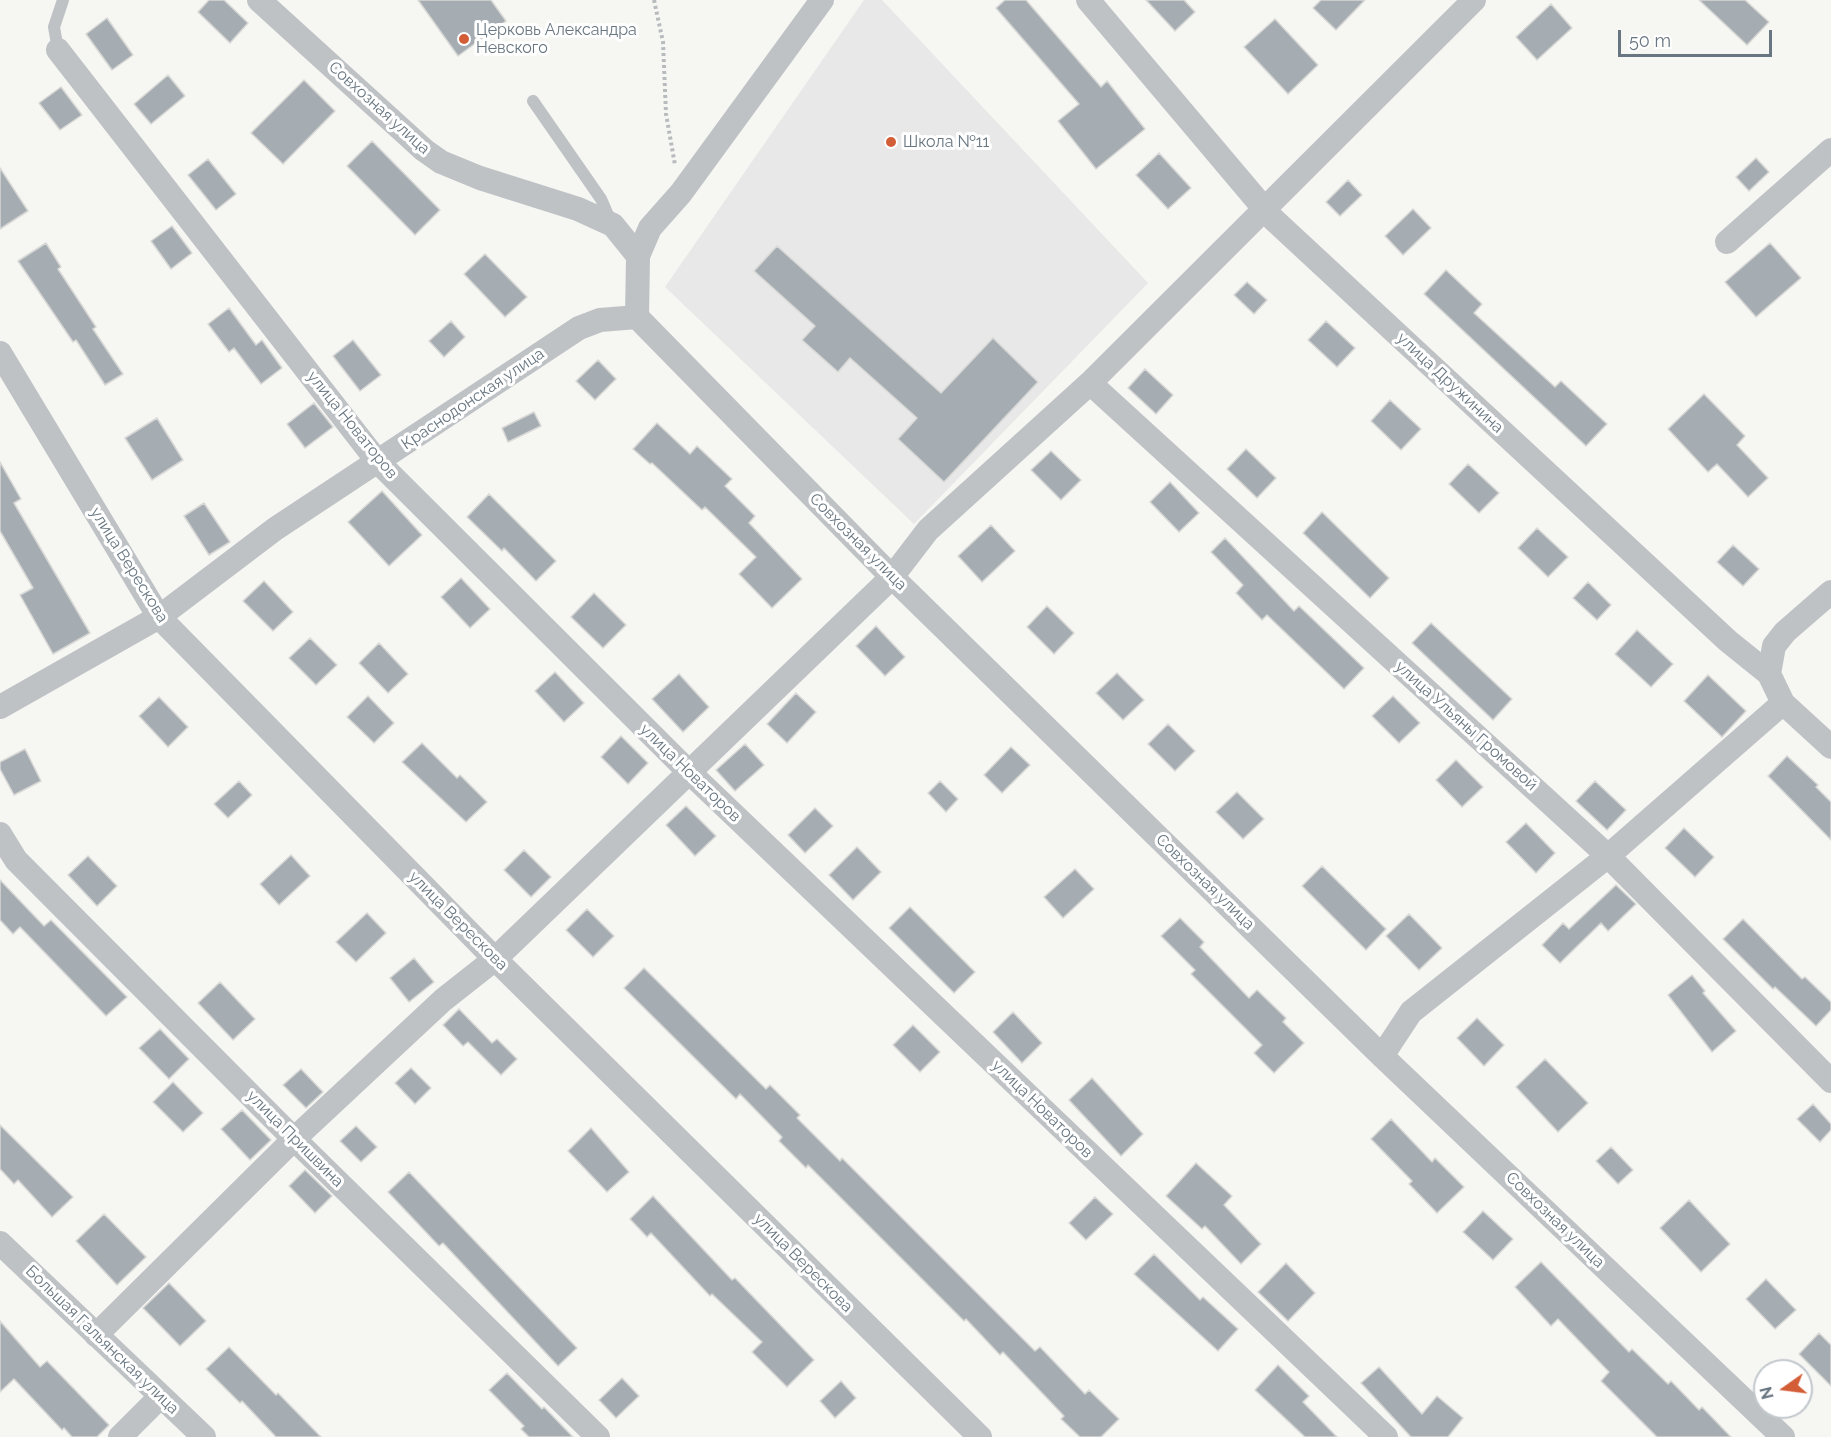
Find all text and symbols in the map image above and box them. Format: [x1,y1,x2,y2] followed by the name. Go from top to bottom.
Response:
[1621,18,1776,56] scale bar
[476,20,637,58] place label: Церковь Александра Невского
[1629,30,1671,51] text: 50 m
[457,32,471,46] marker: Церковь Александра Невского
[324,58,434,158] street label: Совхозная улица
[903,132,989,152] place label: Школа №11
[884,135,898,149] marker: Школа №11
[1393,329,1507,437] street label: улица Дружинина
[398,344,548,454] street label: Краснодонская улица
[303,367,401,483] street label: улица Новаторов
[805,489,911,595] street label: Совхозная улица
[86,504,172,626] street label: улица Верескова
[1391,657,1541,795] street label: улица Ульяны Громовой
[636,720,744,826] street label: улица Новаторов
[1152,830,1258,934] street label: Совхозная улица
[404,867,512,975] street label: улица Верескова
[988,1056,1096,1162] street label: улица Новаторов
[243,1087,347,1191] street label: улица Пришвина
[1502,1168,1608,1272] street label: Совхозная улица
[749,1209,857,1317] street label: улица Верескова
[21,1262,183,1418] street label: Большая Гальянская улица
[1753,1359,1813,1419] north arrow
[1756,1385,1778,1401] text: N

